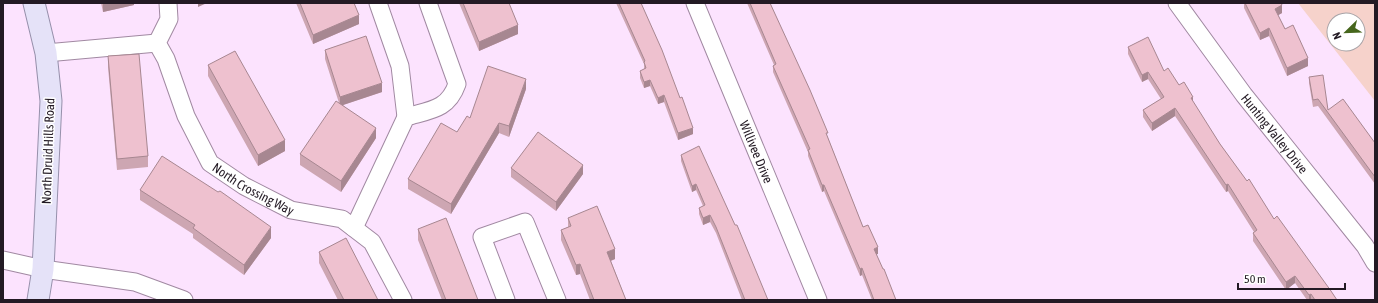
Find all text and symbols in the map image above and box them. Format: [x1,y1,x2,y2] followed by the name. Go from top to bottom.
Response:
[1326,12,1366,52] north arrow
[1330,31,1344,41] text: N
[1238,91,1311,176] street label: Hunting Valley Drive
[39,98,57,204] street label: North Druid Hills Road
[737,118,776,185] street label: Willivee Drive
[210,160,297,218] street label: North Crossing Way
[1238,265,1345,291] scale bar
[1244,272,1266,286] text: 50 m

